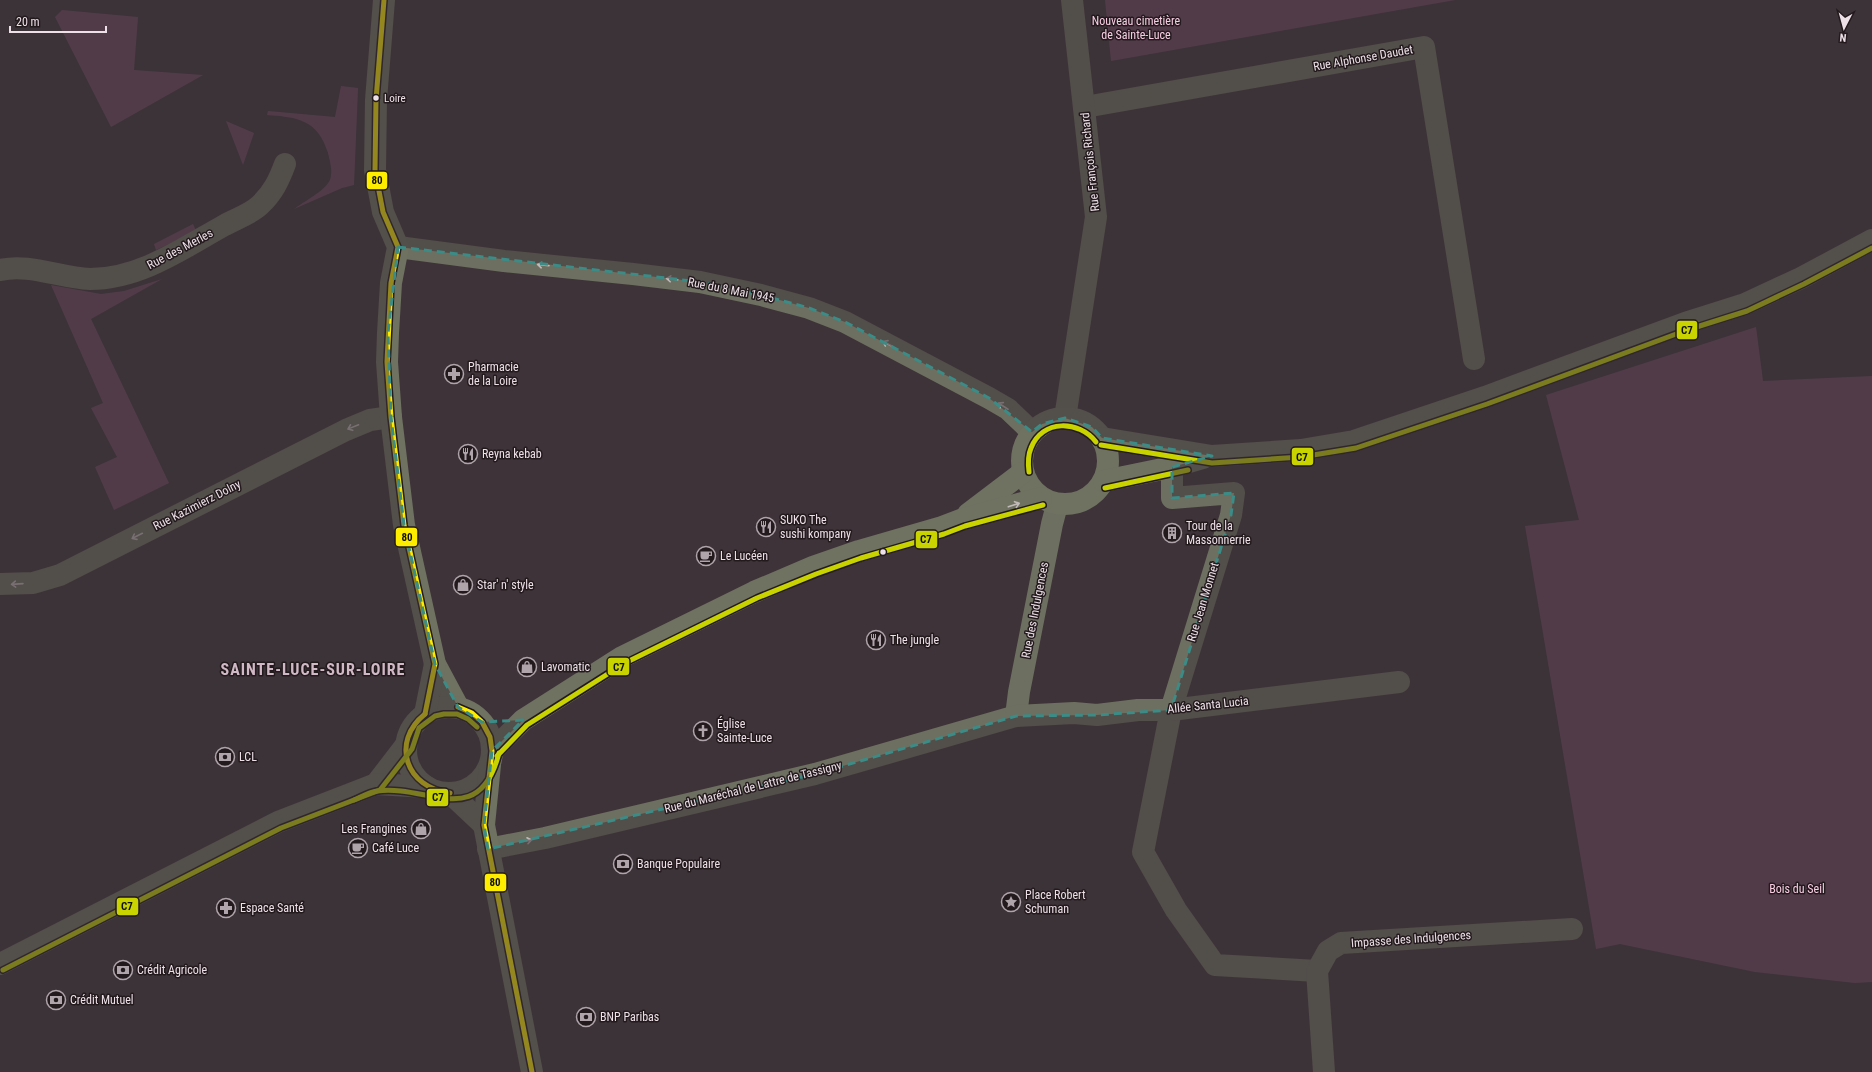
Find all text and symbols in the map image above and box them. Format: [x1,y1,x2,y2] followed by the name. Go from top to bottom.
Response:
[10,8,106,34] scale bar
[1824,8,1864,48] north arrow
[1092,14,1181,42] park label: Nouveau cimetière de Sainte-Luce
[16,15,40,29] text: 20 m
[1839,31,1847,44] text: N
[1312,42,1414,74] street label: Rue Alphonse Daudet
[384,92,406,105] place label: Loire
[371,93,381,103] marker: Loire
[1078,112,1102,212] street label: Rue François Richard
[366,171,388,190] line badge: 80
[371,174,383,187] text: 80
[145,226,215,272] street label: Rue des Merles
[537,261,550,269] one-way arrow
[666,275,679,283] one-way arrow
[687,275,775,305] street label: Rue du 8 Mai 1945
[1676,320,1698,340] line badge: C7
[1681,324,1693,337] text: C7
[883,340,895,348] one-way arrow
[468,360,519,388] place label: Pharmacie de la Loire
[443,363,465,385] pharmacy icon: Pharmacie de la Loire
[997,402,1008,411] one-way arrow
[348,424,360,431] one-way arrow
[457,443,479,465] restaurant icon: Reyna kebab
[482,447,542,461] place label: Reyna kebab
[1291,447,1314,466] line badge: C7
[1296,451,1308,464] text: C7
[151,477,243,533] street label: Rue Kazimierz Dolny
[1007,500,1019,508] one-way arrow
[780,513,851,541] place label: SUKO The sushi kompany
[755,516,777,538] restaurant icon: SUKO The sushi kompany
[1186,519,1251,547] place label: Tour de la Massonnerrie
[1161,522,1183,544] building icon: Tour de la Massonnerrie
[395,527,418,547] line badge: 80
[915,530,938,549] line badge: C7
[401,531,413,544] text: 80
[131,532,143,540] one-way arrow
[920,533,932,546] text: C7
[695,545,717,567] cafe icon: Le Lucéen
[878,547,888,557] unlabelled marker
[720,549,768,563] place label: Le Lucéen
[1184,560,1222,643] street label: Rue Jean Monnet
[1019,561,1051,659] street label: Rue des Indulgences
[452,574,474,596] shop icon: Star' n' style
[477,578,534,592] place label: Star' n' style
[11,580,24,587] one-way arrow
[865,629,887,651] restaurant icon: The jungle
[890,633,939,647] place label: The jungle
[516,656,538,678] shop icon: Lavomatic
[607,657,630,676] line badge: C7
[221,660,405,679] district label: SAINTE-LUCE-SUR-LOIRE
[541,660,591,674] place label: Lavomatic
[613,661,625,674] text: C7
[1167,694,1250,716] street label: Allée Santa Lucia
[717,716,772,745] place label: Église Sainte-Luce
[692,720,714,742] church icon: Église Sainte-Luce
[214,746,236,768] bank icon: LCL
[239,750,257,764] place label: LCL
[663,758,843,816] street label: Rue du Maréchal de Lattre de Tassigny
[426,788,449,807] line badge: C7
[432,791,444,804] text: C7
[410,818,432,840] shop icon: Les Frangines
[341,822,407,836] place label: Les Frangines
[347,837,369,859] cafe icon: Café Luce
[520,837,533,845] one-way arrow
[372,841,419,855] place label: Café Luce
[612,853,634,875] bank icon: Banque Populaire
[637,857,720,871] place label: Banque Populaire
[484,873,507,892] line badge: 80
[489,876,501,889] text: 80
[1769,882,1825,896] park label: Bois du Seil
[1025,888,1086,916] place label: Place Robert Schuman
[1000,891,1022,913] place icon: Place Robert Schuman
[116,897,139,916] line badge: C7
[215,897,237,919] pharmacy icon: Espace Santé
[121,900,133,913] text: C7
[240,901,304,915] place label: Espace Santé
[1351,928,1471,950] street label: Impasse des Indulgences
[112,959,134,981] bank icon: Crédit Agricole
[137,963,208,977] place label: Crédit Agricole
[45,989,67,1011] bank icon: Crédit Mutuel
[70,993,134,1007] place label: Crédit Mutuel
[575,1006,597,1028] bank icon: BNP Paribas
[600,1010,659,1024] place label: BNP Paribas

